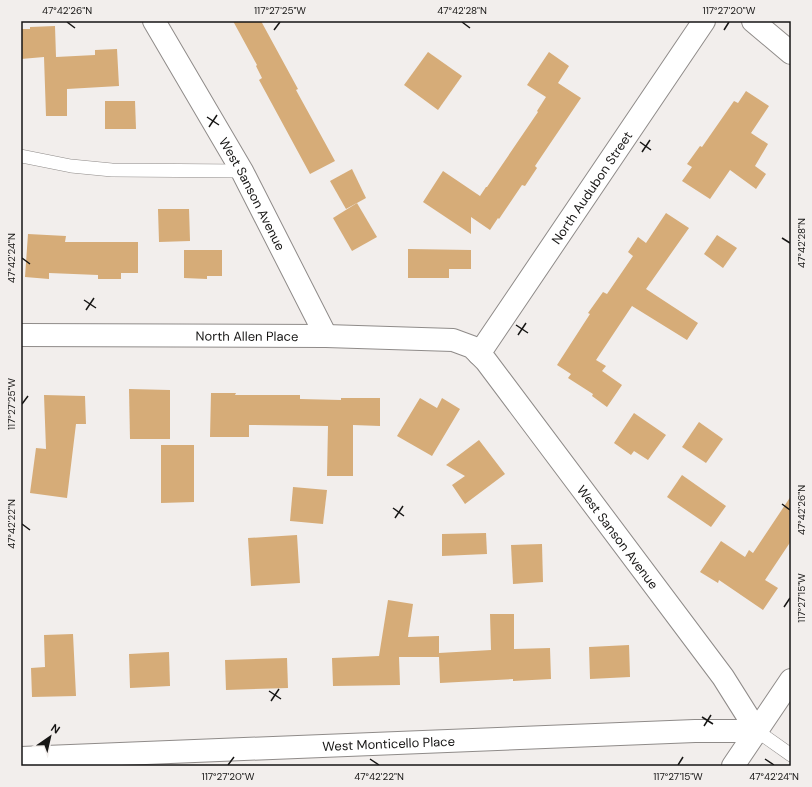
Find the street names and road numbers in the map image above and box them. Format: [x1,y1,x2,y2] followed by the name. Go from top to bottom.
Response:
[548,128,636,248] street label: North Audubon Street
[215,134,289,253] street label: West Sanson Avenue
[196,328,298,345] street label: North Allen Place
[573,482,662,593] street label: West Sanson Avenue
[322,733,455,755] street label: West Monticello Place

